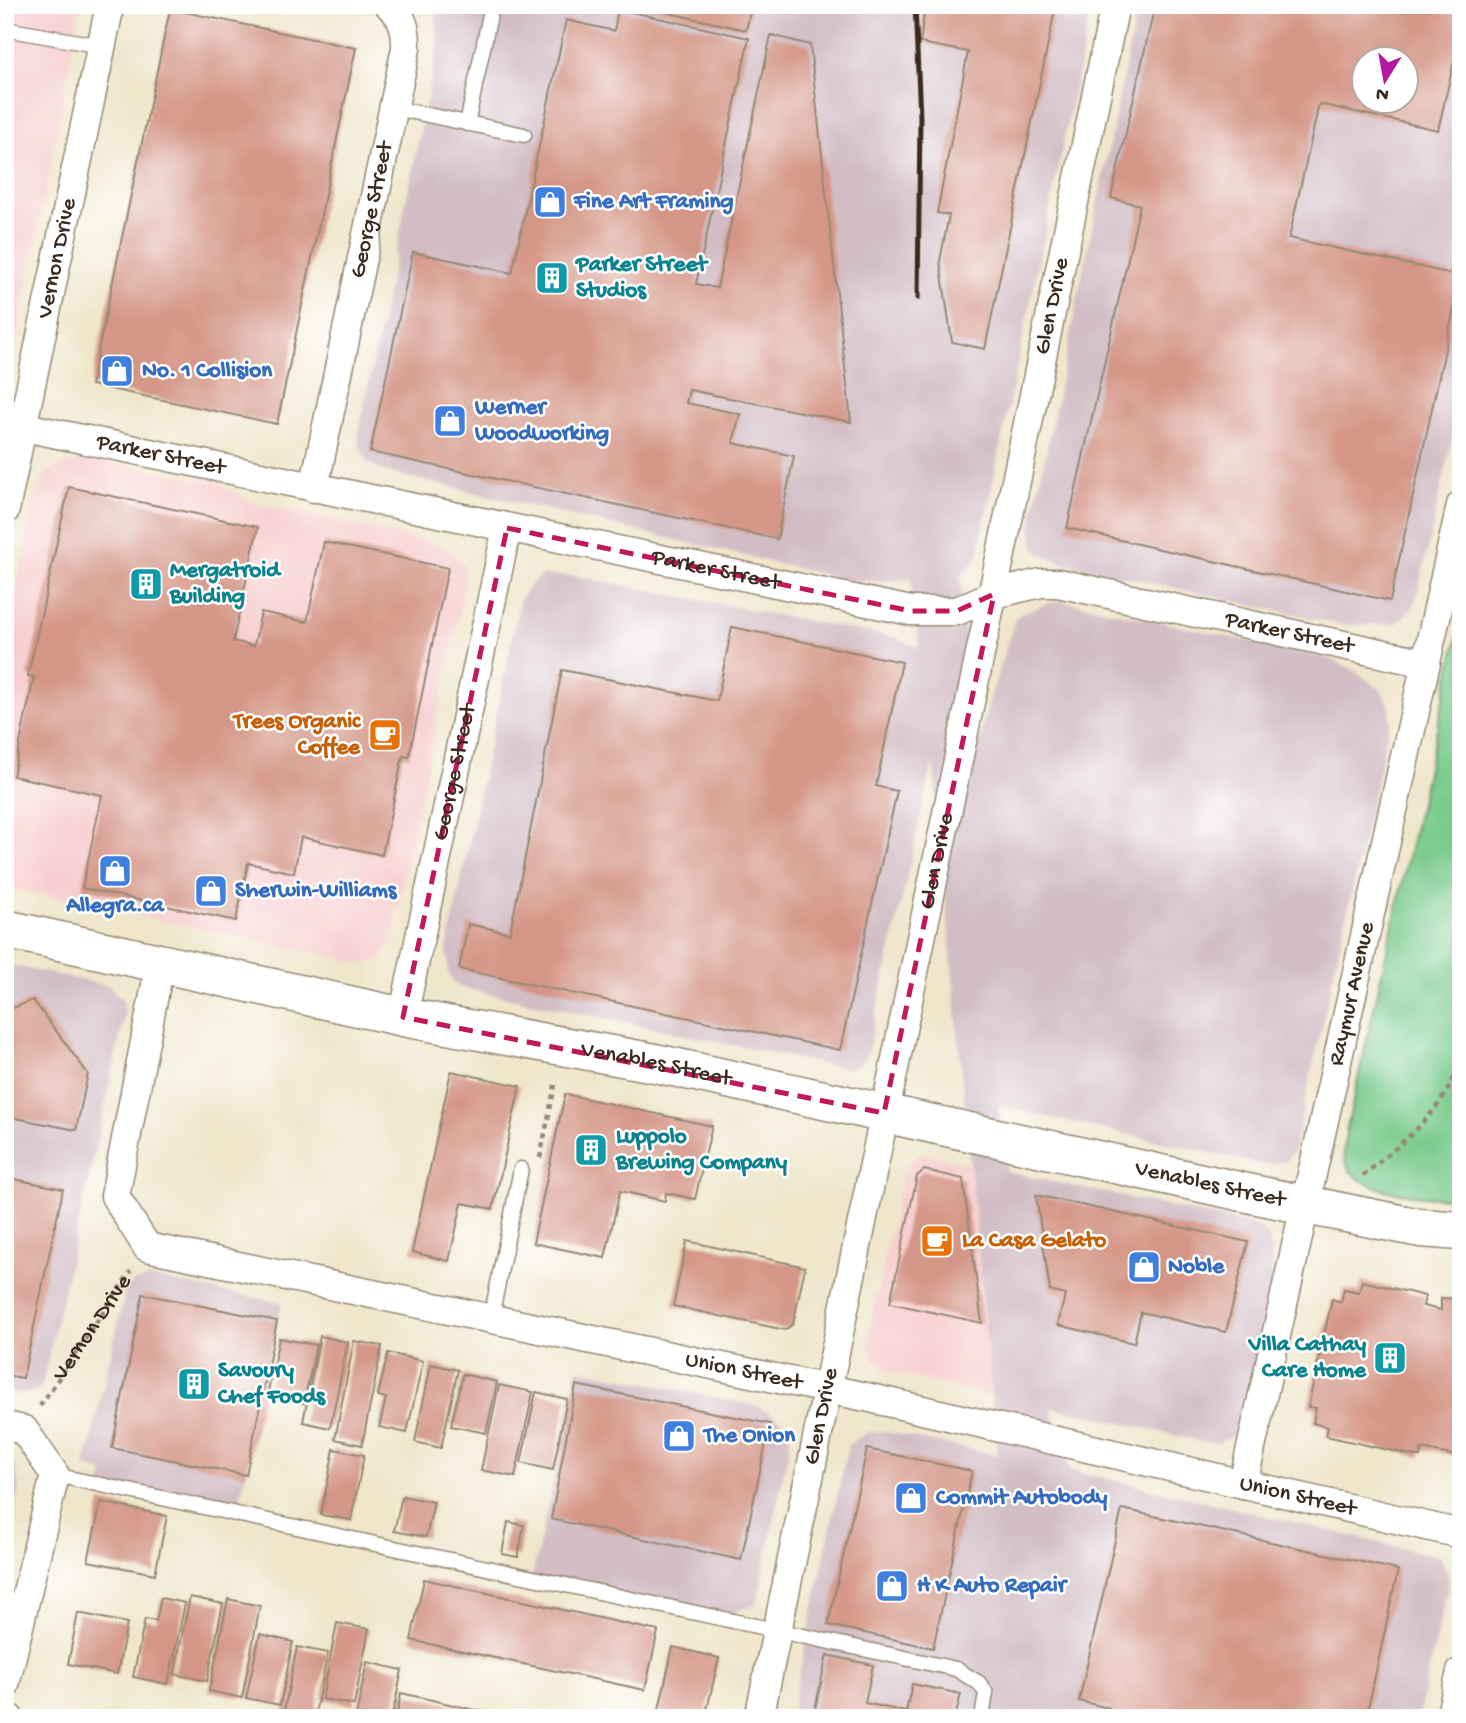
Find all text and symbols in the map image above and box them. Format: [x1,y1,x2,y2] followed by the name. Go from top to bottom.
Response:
[1350,46,1420,116] north arrow
[1374,81,1391,106] text: N
[345,138,400,280] street label: George Street
[531,183,569,221] shop icon: Fine Art Framing
[573,189,734,216] place label: Fine Art Framing
[31,195,83,322] street label: Vernon Drive
[574,252,709,305] place label: Parker Street Studios
[1029,254,1076,357] street label: Glen Drive
[533,259,571,297] building icon: Parker Street Studios
[98,352,136,390] shop icon: No. 1 Collision
[142,358,273,385] place label: No. 1 Collision
[474,395,609,448] place label: Werner Woodworking
[431,402,469,440] shop icon: Werner Woodworking
[93,429,229,482] street label: Parker Street
[648,544,784,597] street label: Parker Street
[169,558,282,611] place label: Mergatroid Building
[127,565,165,603] building icon: Mergatroid Building
[1222,606,1358,661] street label: Parker Street
[427,700,483,843] street label: George Street
[232,709,361,762] place label: Trees Organic Coffee
[366,716,404,754] cafe icon: Trees Organic Coffee
[914,809,960,912] street label: Glen Drive
[96,852,134,890] shop icon: Allegra.ca
[192,872,230,910] shop icon: Sherwin-Williams
[235,878,398,905] place label: Sherwin-Williams
[65,893,165,920] place label: Allegra.ca
[1323,919,1381,1068] street label: Raymur Avenue
[578,1036,735,1093] street label: Venables Street
[615,1124,788,1177] place label: Luppolo Brewing Company
[572,1131,610,1169] building icon: Luppolo Brewing Company
[1132,1155,1289,1214] street label: Venables Street
[918,1222,956,1260] cafe icon: La Casa Gelato
[962,1228,1106,1255] place label: La Casa Gelato
[1125,1248,1163,1286] shop icon: Noble
[1168,1254,1225,1281] place label: Noble
[47,1269,139,1387] street label: Vernon Drive
[1248,1332,1367,1385] place label: Villa Cathay Care Home
[1371,1339,1409,1377] building icon: Villa Cathay Care Home
[683,1346,806,1397] street label: Union Street
[218,1358,326,1411] place label: Savoury Chef Foods
[175,1365,213,1403] building icon: Savoury Chef Foods
[798,1365,845,1467] street label: Glen Drive
[660,1417,698,1455] shop icon: The Onion
[702,1423,796,1450] place label: The Onion
[1237,1470,1360,1523] street label: Union Street
[892,1479,930,1517] shop icon: Commit Autobody
[936,1485,1108,1512] place label: Commit Autobody
[873,1567,911,1605] shop icon: H K Auto Repair
[917,1573,1069,1600] place label: H K Auto Repair

